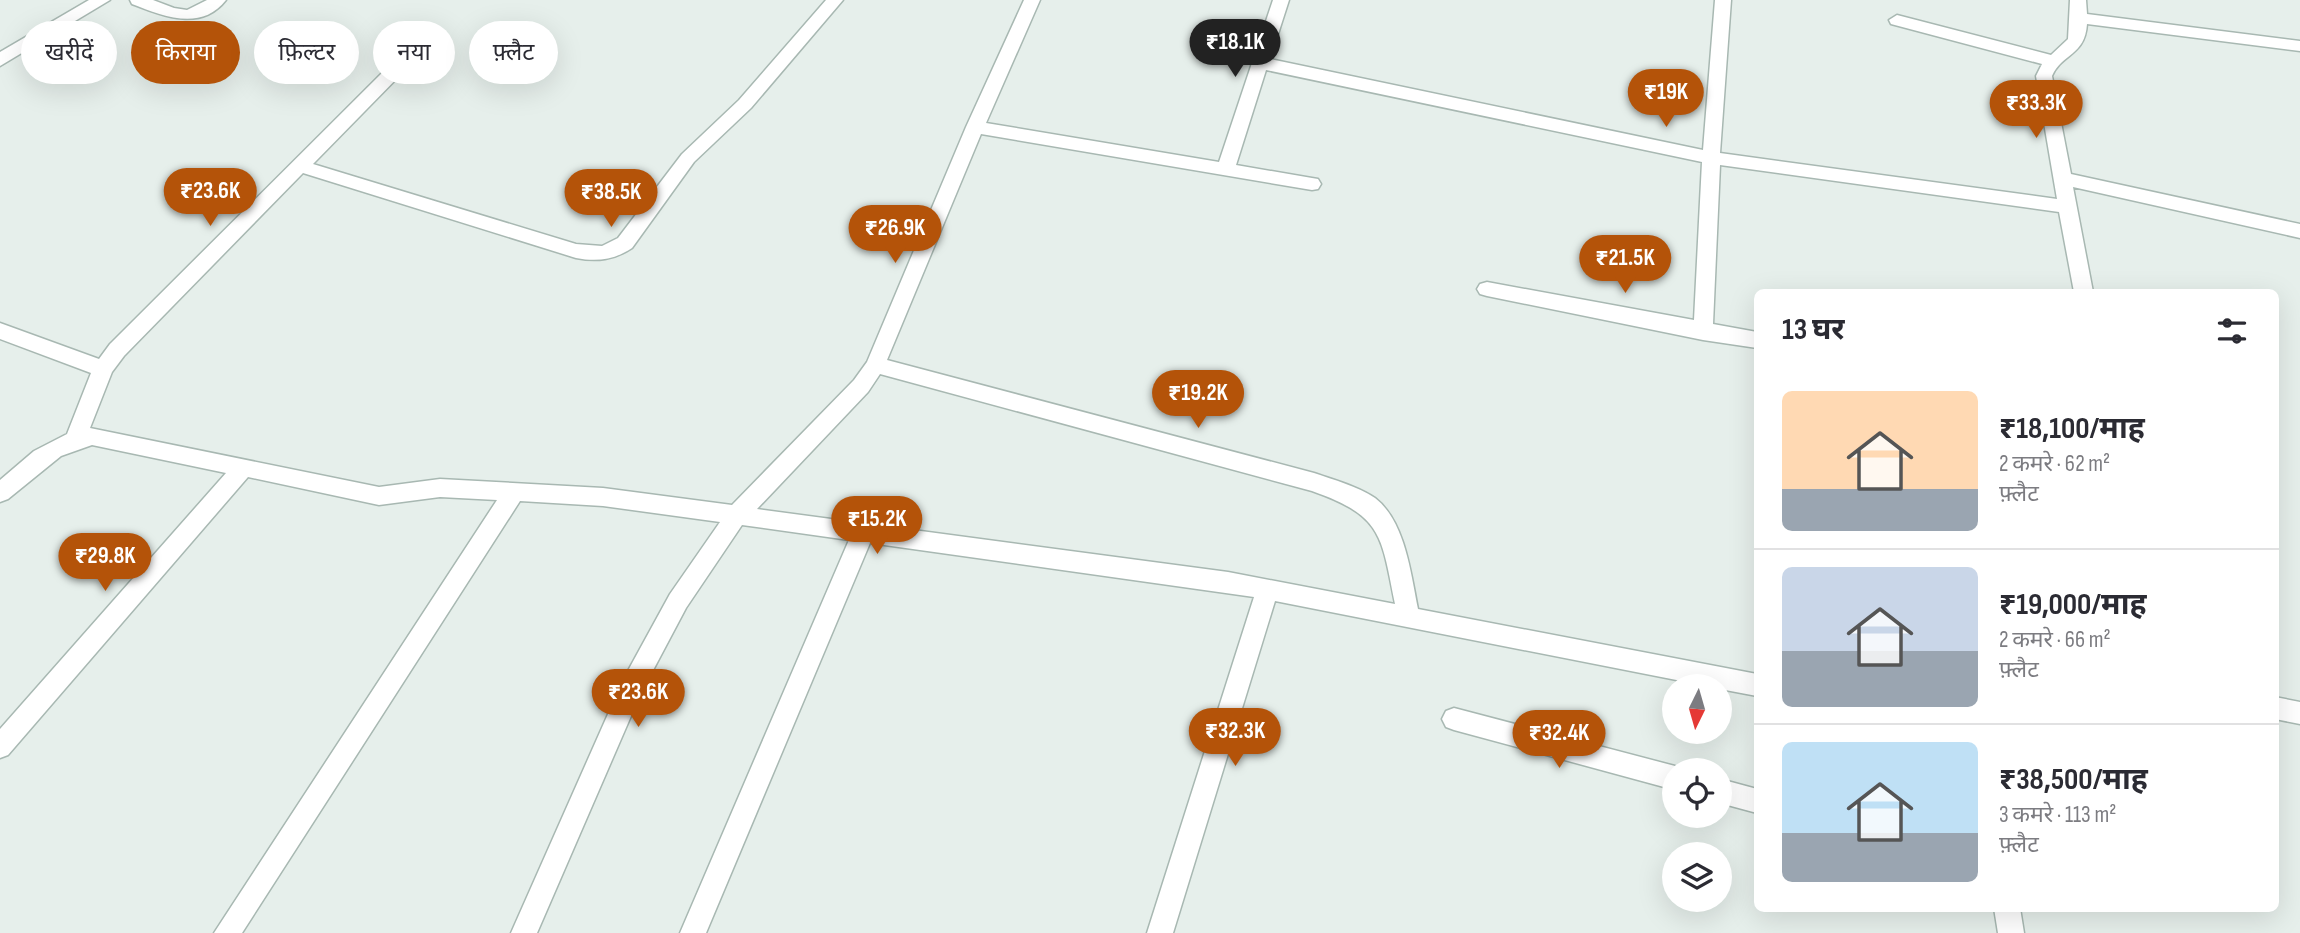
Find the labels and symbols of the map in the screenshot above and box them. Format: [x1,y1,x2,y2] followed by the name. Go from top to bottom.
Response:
[1178,20,1292,79] pin: ₹18.1K
[1625,69,1707,129] pin: ₹19K
[1979,80,2093,140] pin: ₹33.3K
[153,168,267,228] pin: ₹23.6K
[554,170,668,229] pin: ₹38.5K
[838,205,952,265] pin: ₹26.9K
[1568,236,1682,295] pin: ₹21.5K
[1141,370,1255,430] pin: ₹19.2K
[820,496,934,556] pin: ₹15.2K
[48,534,162,593] pin: ₹29.8K
[581,670,695,729] pin: ₹23.6K
[1662,674,1732,744] north arrow
[1178,708,1292,768] pin: ₹32.3K
[1502,710,1616,770] pin: ₹32.4K

